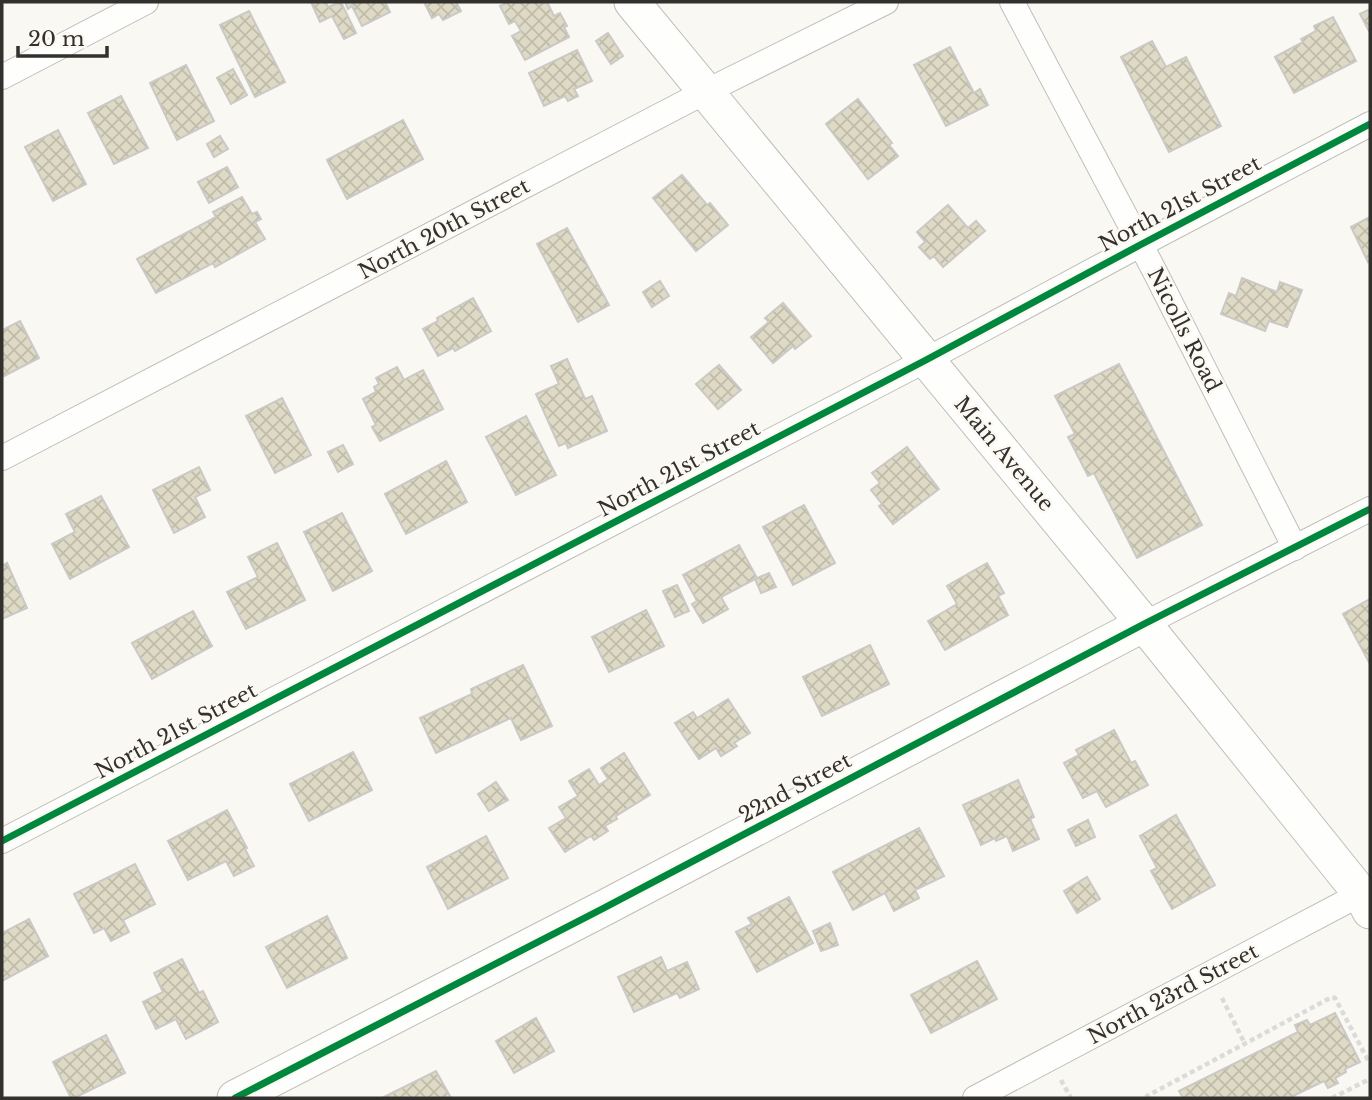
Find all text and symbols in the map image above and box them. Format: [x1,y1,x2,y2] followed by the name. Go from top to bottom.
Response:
[18,14,107,58] scale bar
[28,26,85,52] text: 20 m
[1095,150,1265,258] street label: North 21st Street
[354,173,534,285] street label: North 20th Street
[1142,264,1226,396] street label: Nicolls Road
[949,392,1059,516] street label: Main Avenue
[594,415,764,523] street label: North 21st Street
[91,677,261,785] street label: North 21st Street
[734,747,856,829] street label: 22nd Street
[1083,938,1263,1050] street label: North 23rd Street

